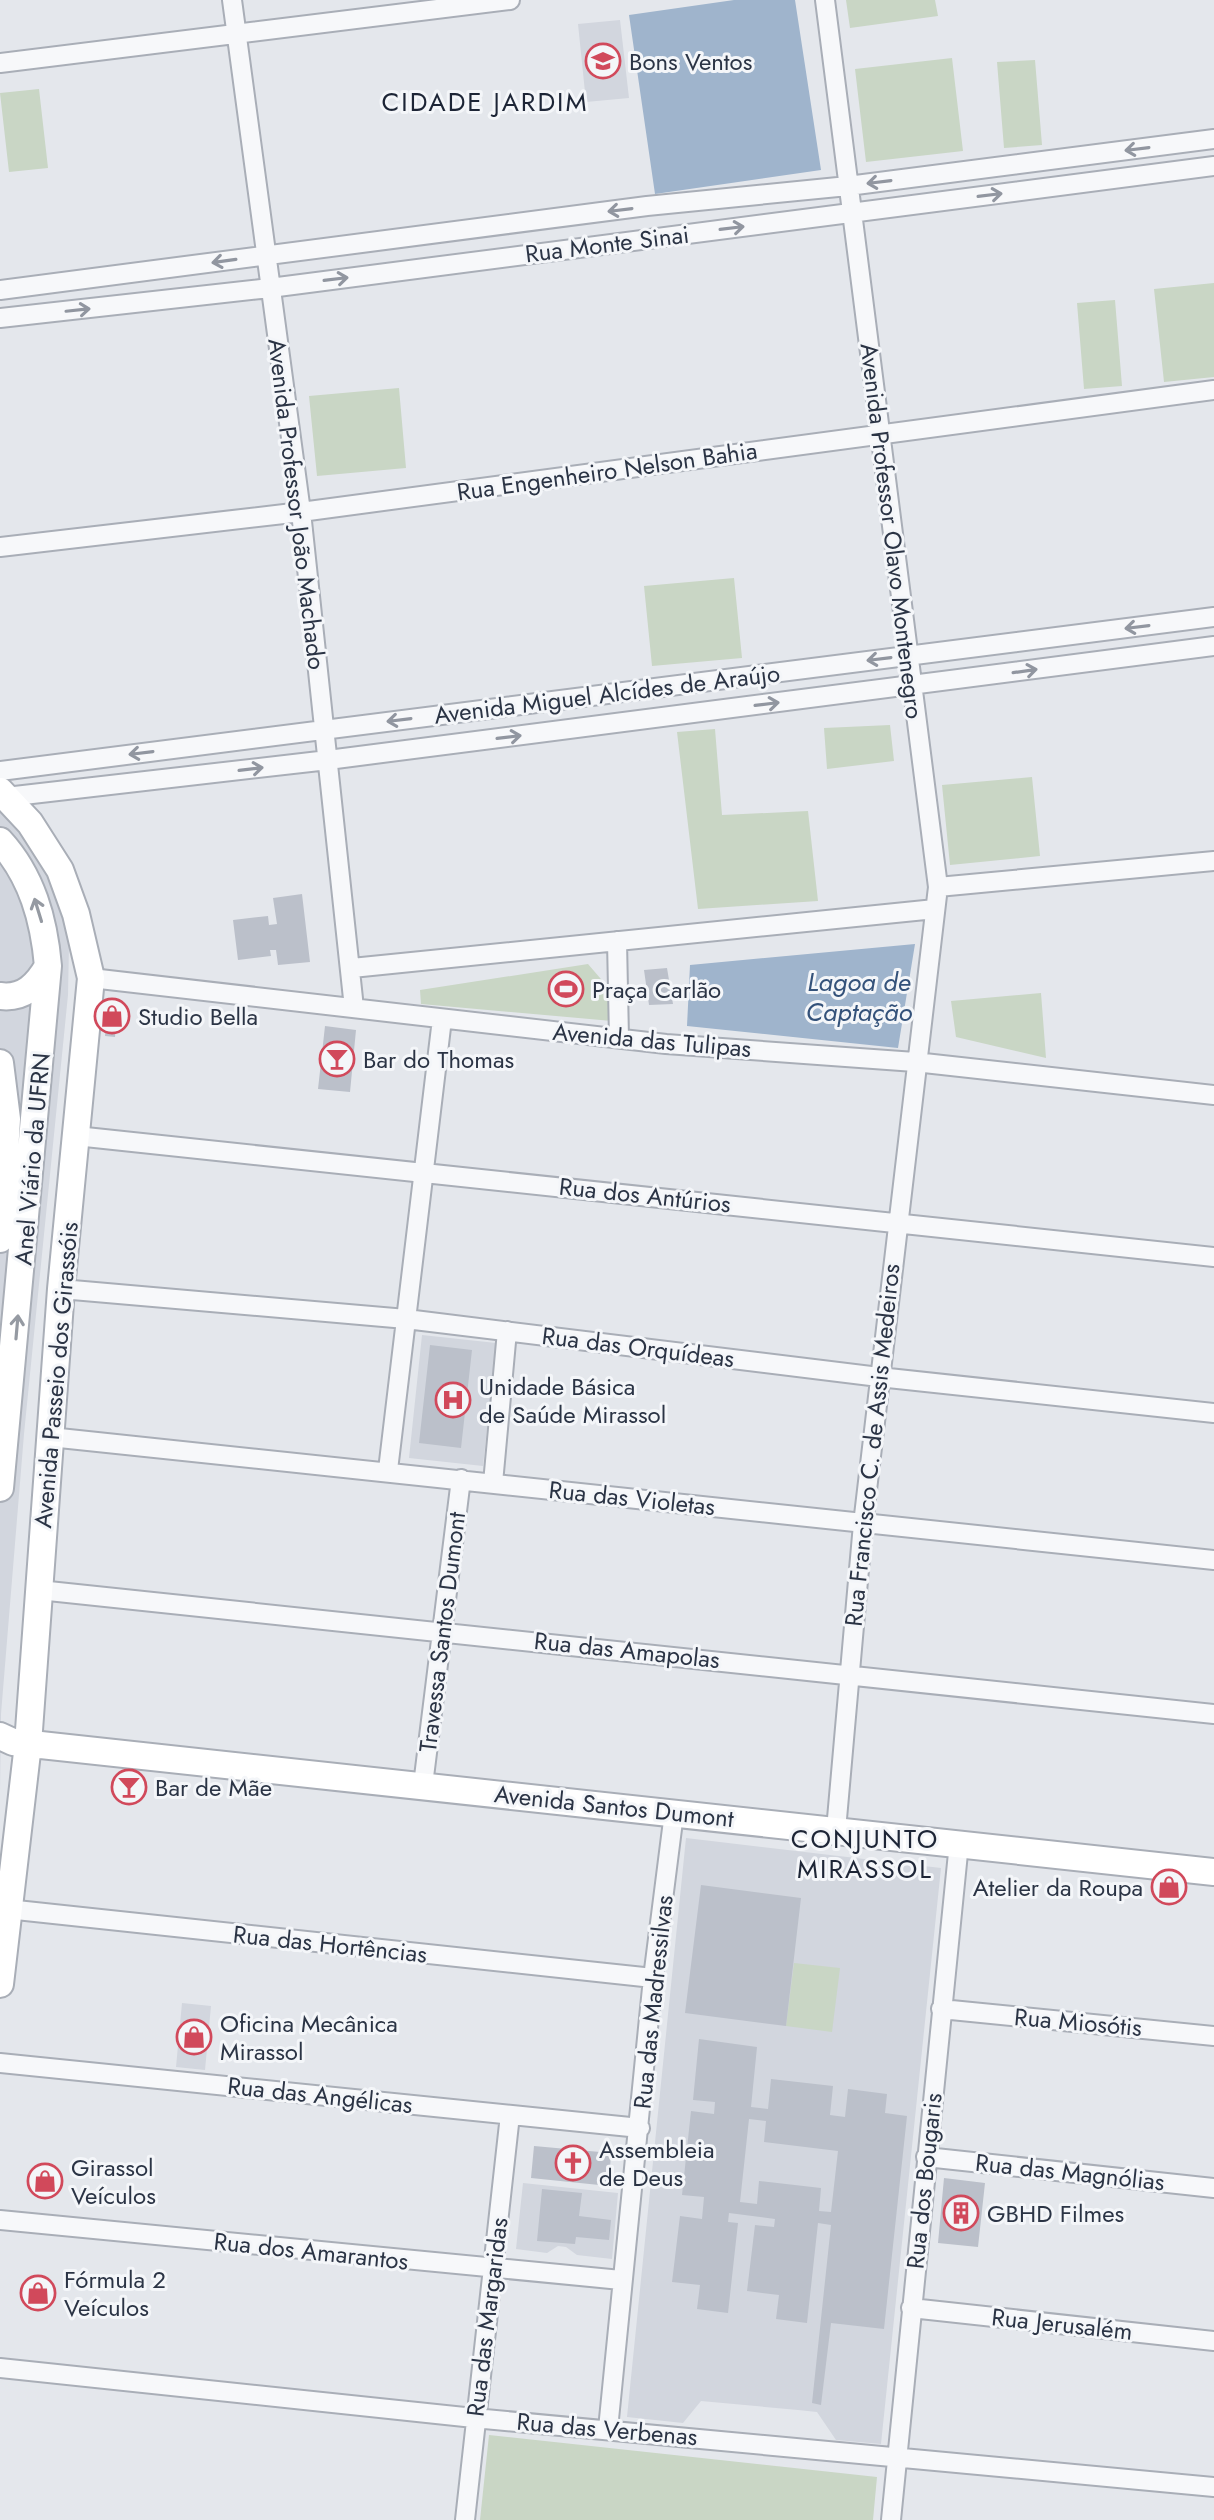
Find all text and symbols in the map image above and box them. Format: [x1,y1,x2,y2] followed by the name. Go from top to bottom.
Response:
[584,42,622,80] school or university icon: Bons Ventos
[629,44,752,79] place label: Bons Ventos
[381,83,589,121] district label: CIDADE JARDIM
[1125,142,1150,157] one-way arrow
[866,175,893,190] one-way arrow
[976,187,1003,202] one-way arrow
[608,203,633,218] one-way arrow
[523,217,691,271] street label: Rua Monte Sinai
[719,220,744,235] one-way arrow
[211,254,237,269] one-way arrow
[322,272,349,287] one-way arrow
[64,302,90,317] one-way arrow
[259,336,335,672] street label: Avenida Professor João Machado
[852,341,932,721] street label: Avenida Professor Olavo Montenegro
[455,433,759,509] street label: Rua Engenheiro Nelson Bahia
[1124,619,1151,634] one-way arrow
[867,652,892,667] one-way arrow
[432,655,782,733] street label: Avenida Miguel Alcídes de Araújo
[1011,663,1037,678] one-way arrow
[754,696,779,711] one-way arrow
[386,713,412,728] one-way arrow
[496,729,521,744] one-way arrow
[128,746,154,761] one-way arrow
[237,761,264,776] one-way arrow
[30,897,45,923] one-way arrow
[806,963,913,1031] water label: Lagoa de Captação
[547,970,585,1008] sports icon: Praça Carlão
[592,972,721,1007] place label: Praça Carlão
[93,997,131,1035] shop icon: Studio Bella
[138,999,258,1034] place label: Studio Bella
[551,1014,753,1066] street label: Avenida das Tulipas
[318,1040,356,1078] bar icon: Bar do Thomas
[363,1042,514,1077] place label: Bar do Thomas
[5,1051,59,1267] street label: Anel Viário da UFRN
[557,1169,733,1221] street label: Rua dos Antúrios
[25,1220,87,1530] street label: Avenida Passeio dos Girassóis
[836,1262,908,1628] street label: Rua Francisco C. de Assis Medeiros
[10,1314,25,1341] one-way arrow
[540,1318,736,1376] street label: Rua das Orquídeas
[479,1369,666,1432] place label: Unidade Básica de Saúde Mirassol
[434,1381,472,1419] hospital icon: Unidade Básica de Saúde Mirassol
[547,1472,717,1524] street label: Rua das Violetas
[410,1510,474,1754] street label: Travessa Santos Dumont
[532,1623,722,1677] street label: Rua das Amapolas
[110,1768,148,1806] bar icon: Bar de Mãe
[155,1770,272,1805] place label: Bar de Mãe
[493,1776,736,1836] street label: Avenida Santos Dumont
[791,1820,939,1888] district label: CONJUNTO MIRASSOL
[1150,1868,1188,1906] shop icon: Atelier da Roupa
[973,1870,1143,1905] place label: Atelier da Roupa
[624,1893,682,2111] street label: Rua das Madressilvas
[231,1916,429,1972] street label: Rua das Hortências
[1013,1999,1143,2045] street label: Rua Miosótis
[220,2006,398,2069] place label: Oficina Mecânica Mirassol
[175,2018,213,2056] shop icon: Oficina Mecânica Mirassol
[226,2068,414,2122] street label: Rua das Angélicas
[897,2091,951,2271] street label: Rua dos Bougaris
[599,2132,715,2195] place label: Assembleia de Deus
[554,2144,592,2182] church icon: Assembleia de Deus
[974,2145,1166,2199] street label: Rua das Magnólias
[71,2150,156,2213] place label: Girassol Veículos
[26,2162,64,2200] shop icon: Girassol Veículos
[942,2194,980,2232] building icon: GBHD Filmes
[987,2196,1124,2231] place label: GBHD Filmes
[457,2215,517,2419] street label: Rua das Margaridas
[212,2223,410,2279] street label: Rua dos Amarantos
[64,2262,166,2325] place label: Fórmula 2 Veículos
[19,2274,57,2312] shop icon: Fórmula 2 Veículos
[990,2299,1134,2349] street label: Rua Jerusalém
[515,2404,699,2454] street label: Rua das Verbenas

